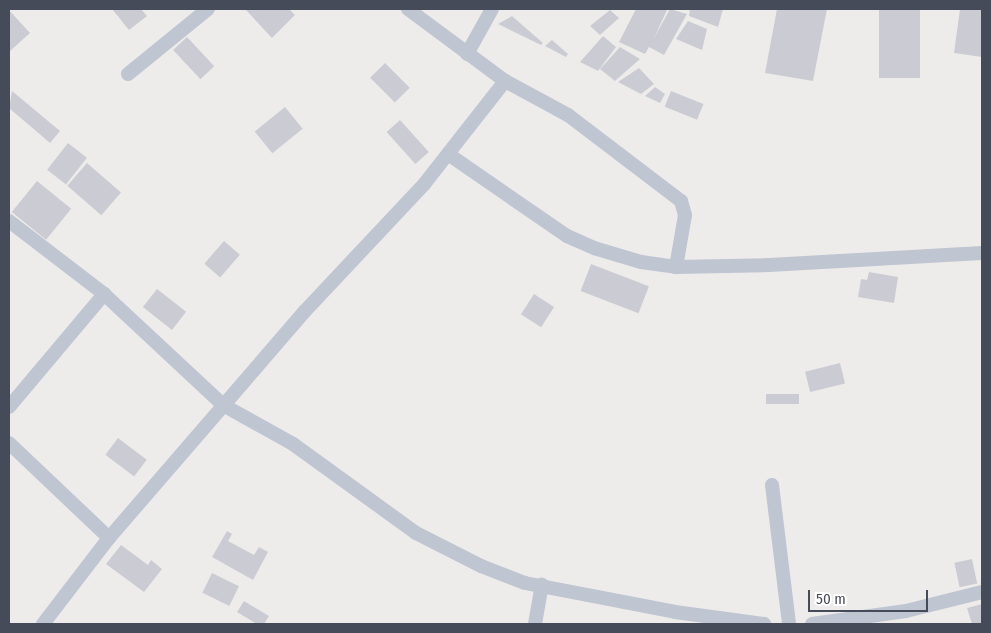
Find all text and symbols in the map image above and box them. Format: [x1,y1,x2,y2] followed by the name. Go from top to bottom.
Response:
[811,580,931,612] scale bar
[816,590,846,608] text: 50 m

